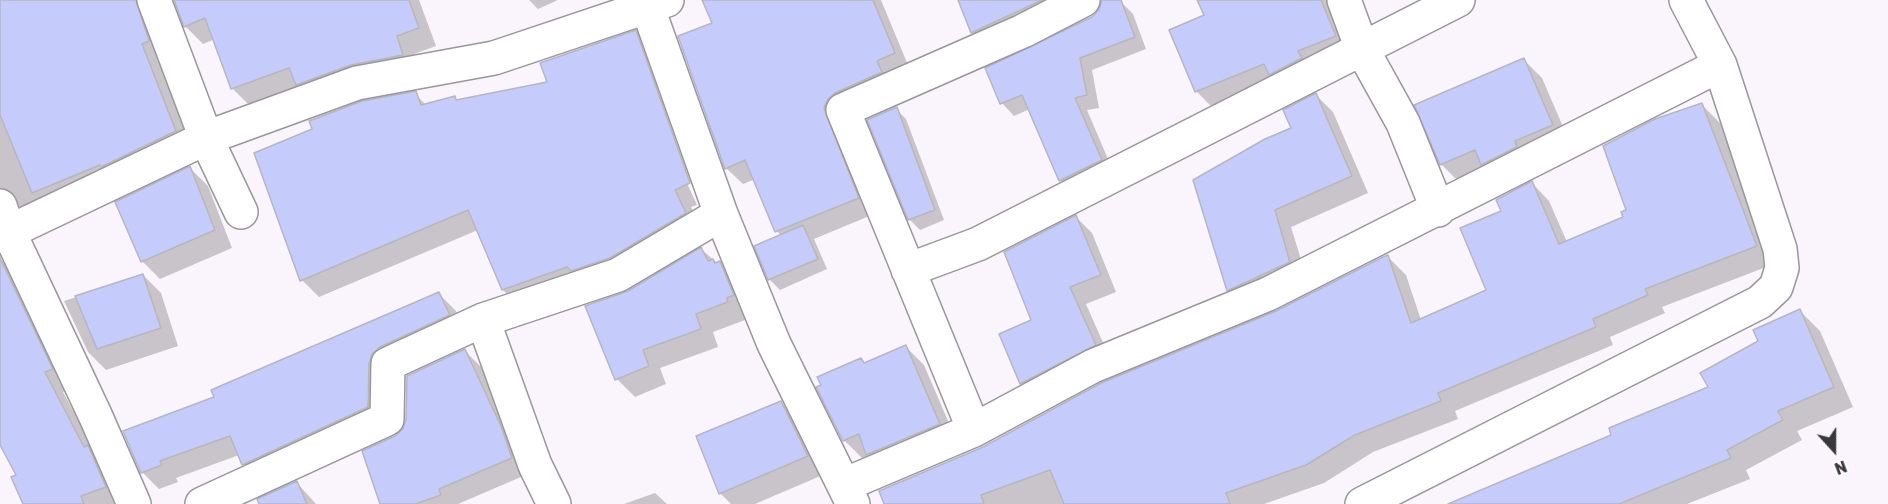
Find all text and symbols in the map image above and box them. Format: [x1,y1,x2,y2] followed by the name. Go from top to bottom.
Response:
[1804,420,1864,480] north arrow
[1832,456,1849,478] text: N

